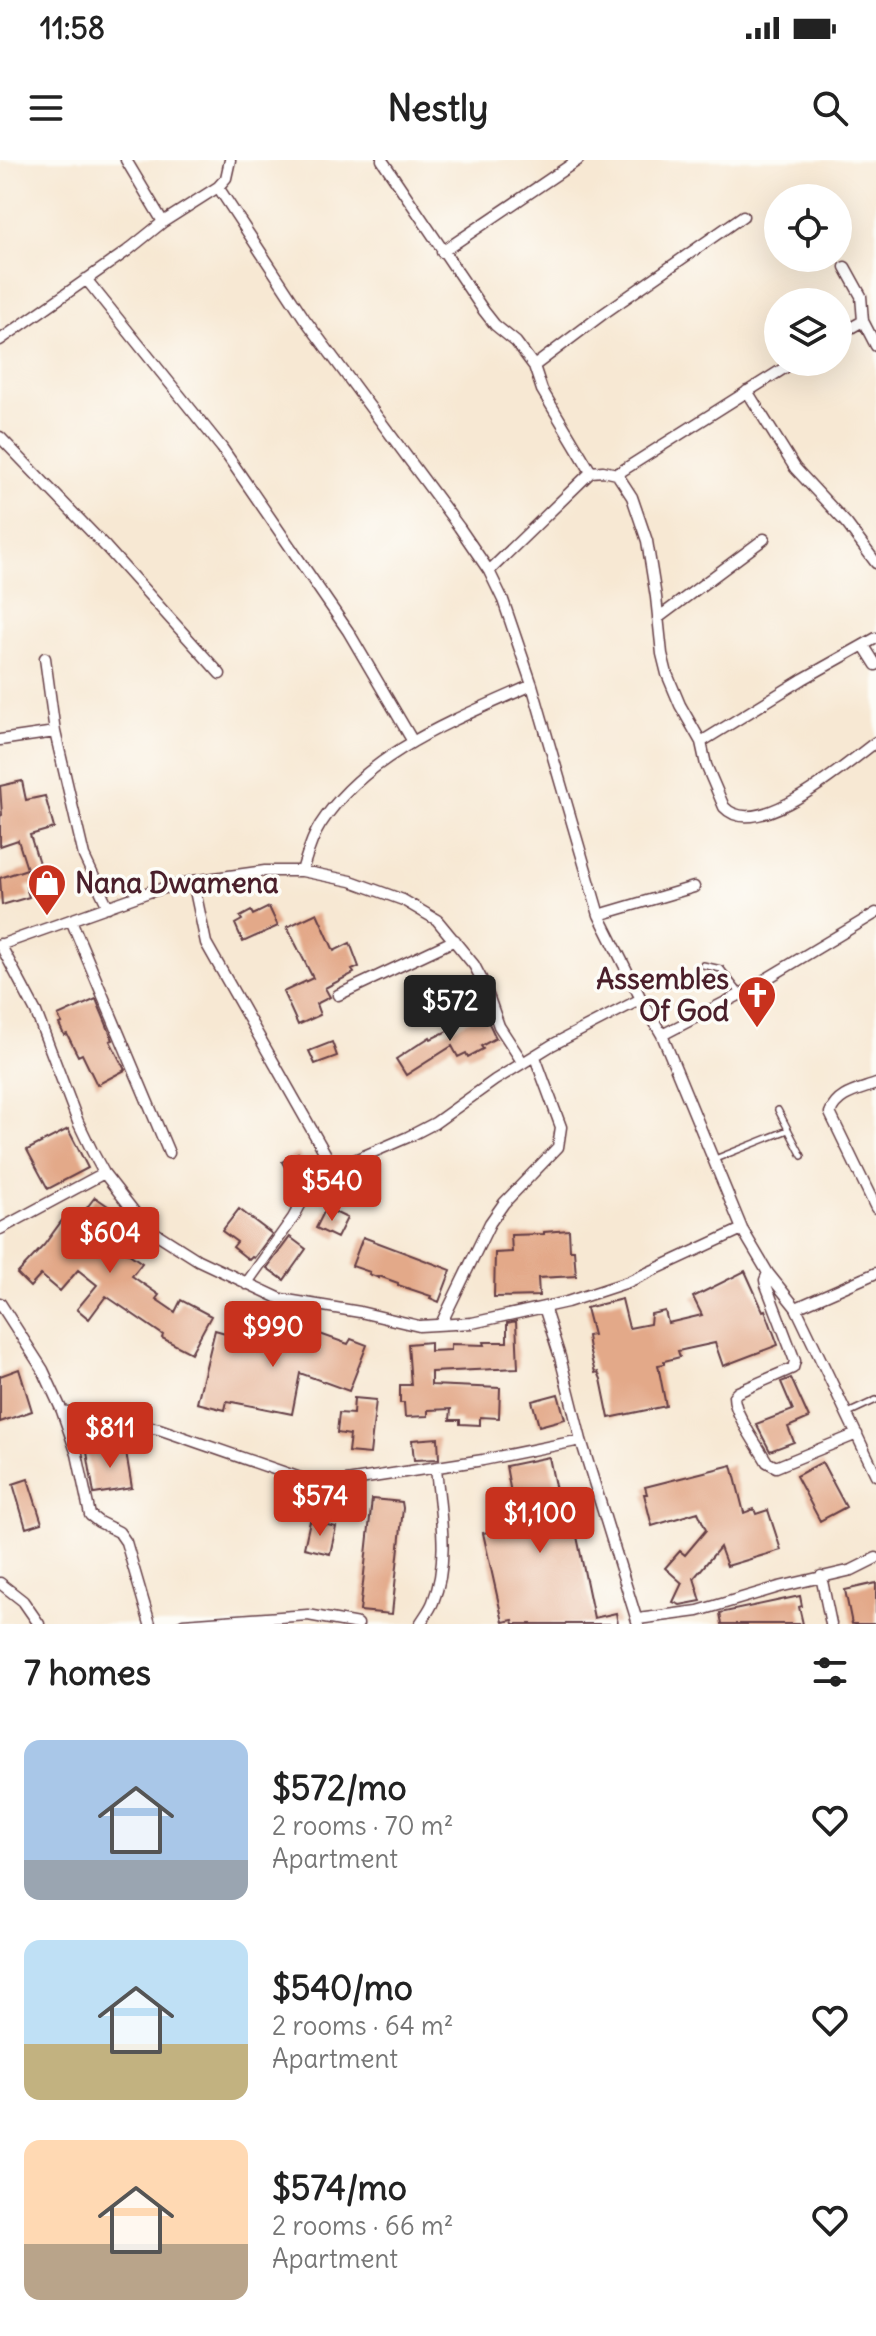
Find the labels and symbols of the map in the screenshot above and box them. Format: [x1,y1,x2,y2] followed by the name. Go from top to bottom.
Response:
[26,862,68,917] shop icon: Nana Dwamena
[75,865,279,901] place label: Nana Dwamena
[596,961,730,1029] place label: Assembles Of God
[736,974,778,1029] church icon: Assembles Of God
[403,975,497,1043] pin: $572
[285,1155,379,1223] pin: $540
[63,1207,157,1275] pin: $604
[226,1301,320,1369] pin: $990
[63,1402,157,1470] pin: $811
[273,1470,367,1538] pin: $574
[475,1487,605,1555] pin: $1,100

